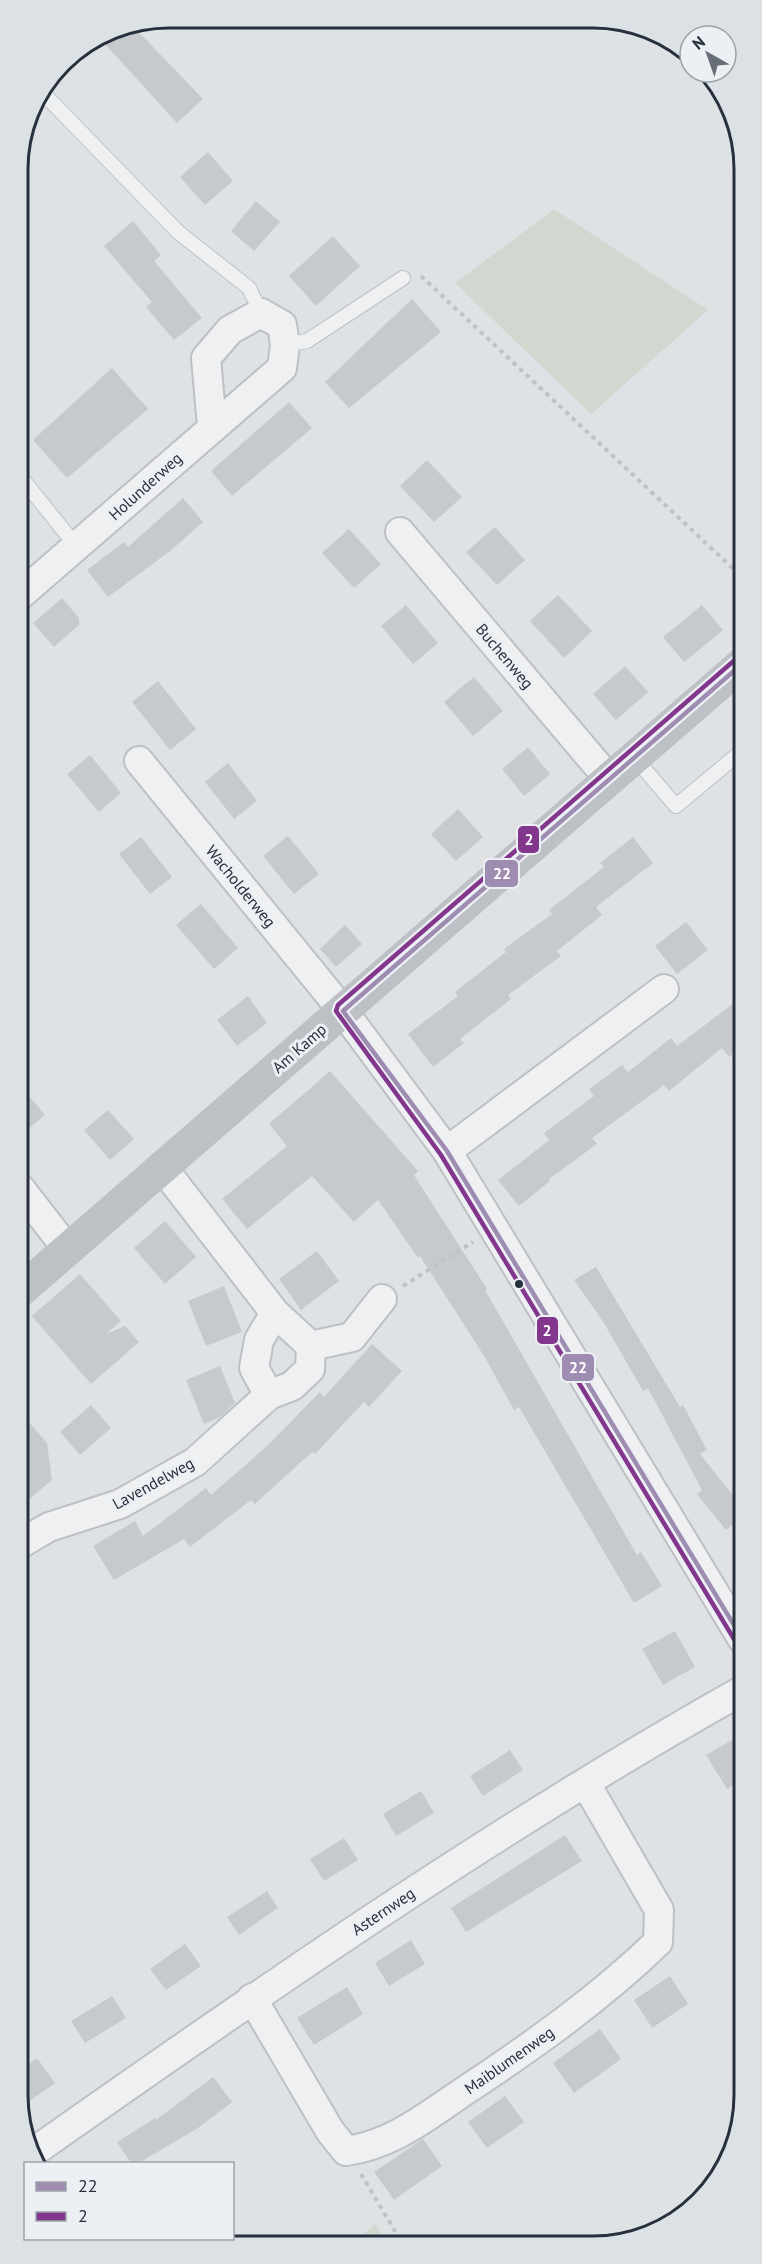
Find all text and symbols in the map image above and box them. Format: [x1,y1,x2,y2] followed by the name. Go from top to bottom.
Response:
[678,24,738,84] north arrow
[688,31,709,54] text: N
[104,448,186,524] street label: Holunderweg
[472,619,538,693] street label: Buchenweg
[517,825,540,854] line badge: 2
[524,829,534,849] text: 2
[202,841,280,931] street label: Wacholderweg
[484,859,519,888] line badge: 22
[493,863,511,883] text: 22
[268,1019,330,1077] street label: Am Kamp
[513,1278,525,1290] unlabelled marker
[536,1316,559,1345] line badge: 2
[542,1320,552,1340] text: 2
[561,1353,595,1382] line badge: 22
[569,1357,587,1377] text: 22
[109,1452,197,1514] street label: Lavendelweg
[348,1883,418,1939] street label: Asternweg
[460,2022,558,2098] street label: Maiblumenweg
[24,2162,234,2240] legend
[78,2174,98,2197] text: 22
[78,2204,88,2227] text: 2

